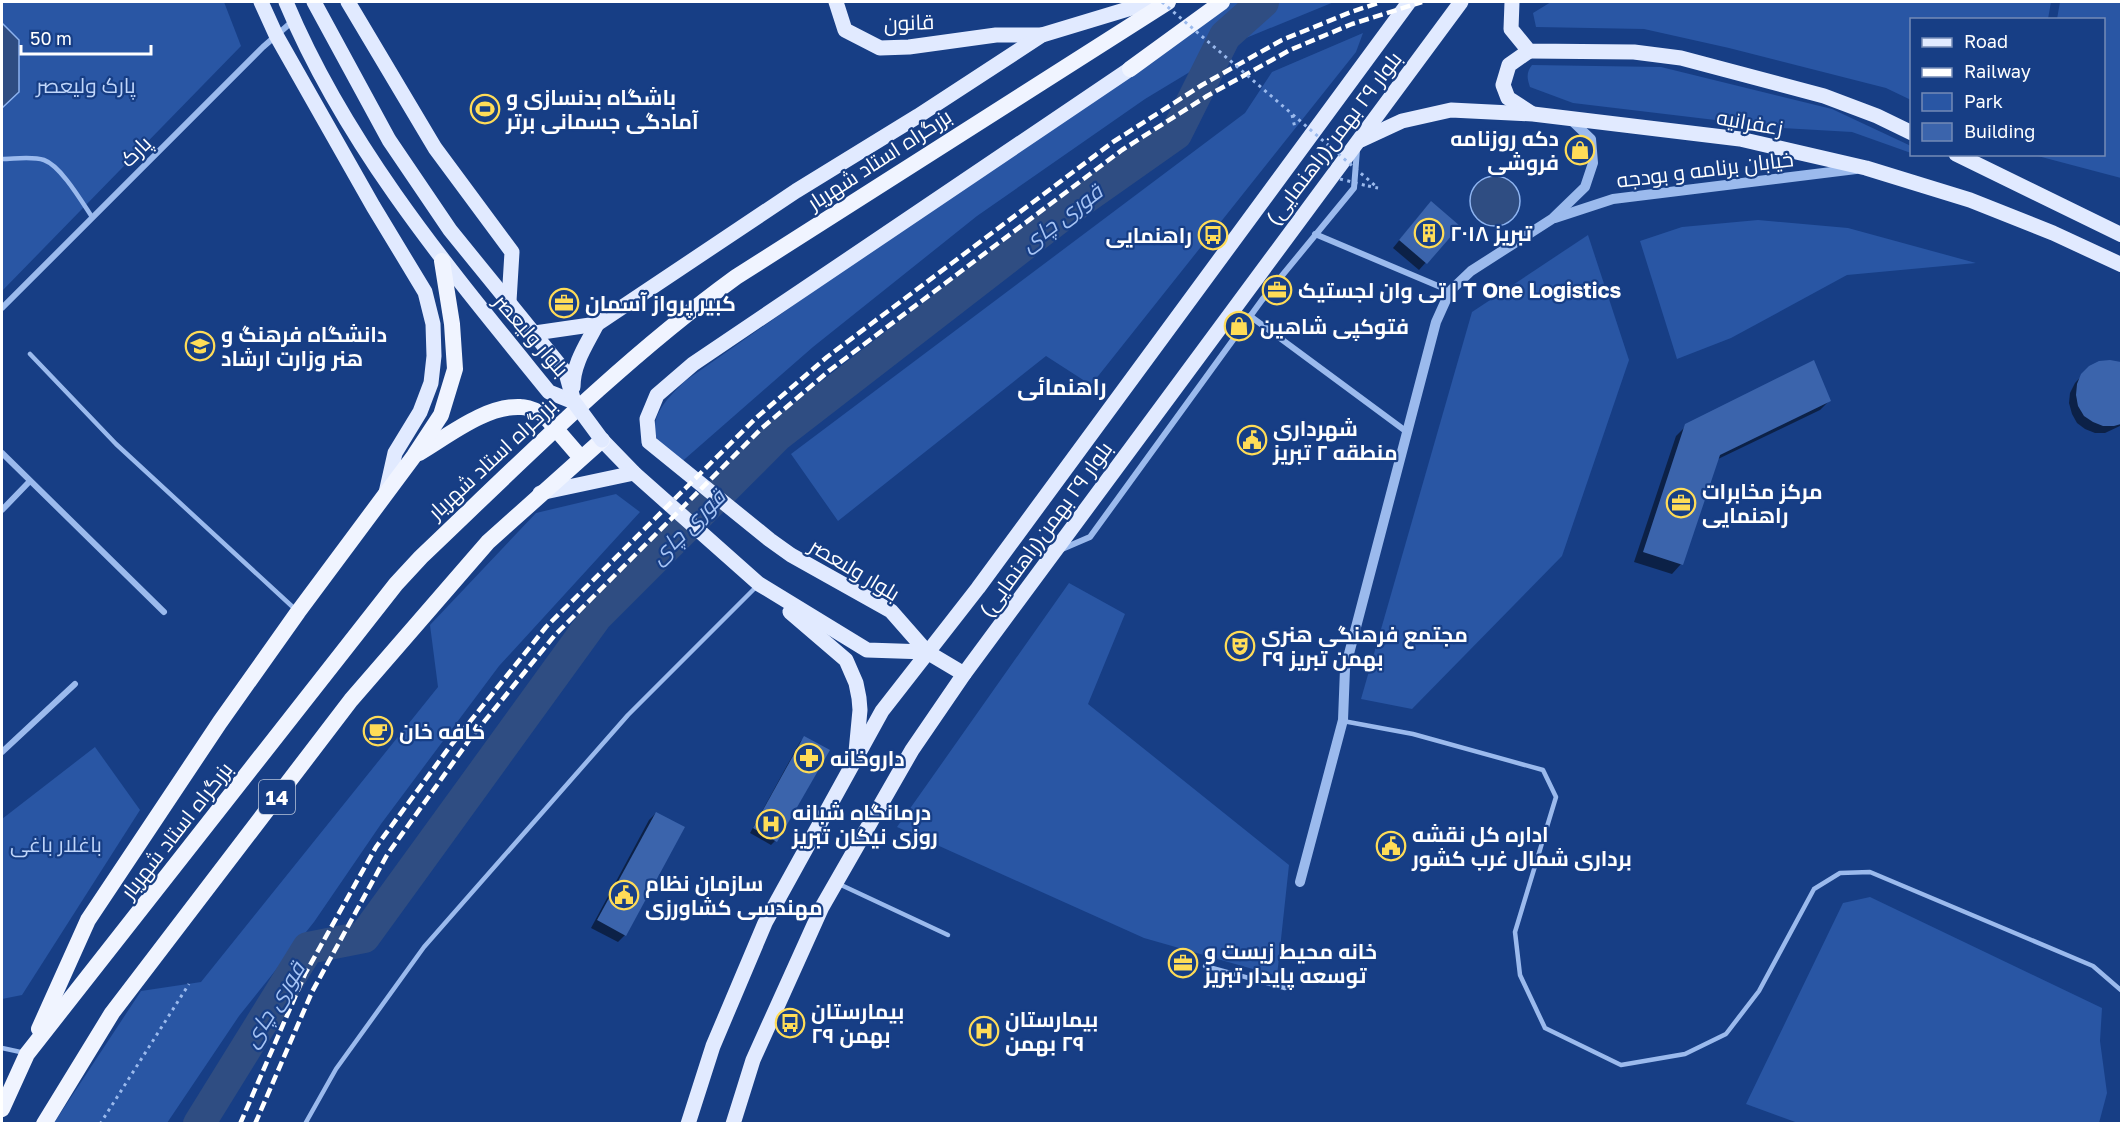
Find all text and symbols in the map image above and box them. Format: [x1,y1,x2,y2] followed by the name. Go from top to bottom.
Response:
[883,8,935,37] street label: قانون
[21,18,152,56] scale bar
[1910,18,2105,156] legend
[30,27,72,49] text: 50 m
[1964,30,2008,52] text: Road
[1259,46,1408,231] street label: بلوار ٢٩ بهمن(راهنمایی)
[1964,60,2031,82] text: Railway
[35,72,136,100] park label: پارک ولیعصر
[505,84,699,134] place label: باشگاه بدنسازی و آمادگی جسمانی برتر
[1964,90,2003,112] text: Park
[469,93,501,125] sports icon: باشگاه بدنسازی و آمادگی جسمانی برتر
[801,103,957,217] street label: بزرگراه استاد شهریار
[1715,103,1785,141] street label: زعفرانیه
[1964,120,2035,142] text: Building
[1450,125,1559,176] place label: دکه روزنامه فروشی
[114,130,158,174] street label: پارک
[1564,134,1596,166] shop icon: دکه روزنامه فروشی
[1615,145,1795,194] street label: خیابان برنامه و بودجه
[1015,176,1110,258] water label: قوری چای
[1413,217,1445,249] building icon: تبریز ۲۰۱۸
[1197,219,1229,251] bus stop icon: راهنمایی
[1450,220,1533,246] place label: تبریز ۲۰۱۸
[1106,222,1192,248] place label: راهنمایی
[1261,274,1293,306] office icon: تی وان لجستیک | T One Logistics
[1298,277,1622,304] place label: تی وان لجستیک | T One Logistics
[548,287,580,319] office icon: کبیر پرواز آسمان
[488,288,575,382] street label: بلوار ولیعصر
[585,290,736,319] place label: کبیر پرواز آسمان
[1223,310,1255,342] shop icon: فتوکپی شاهین
[1260,313,1409,341] place label: فتوکپی شاهین
[221,321,387,372] place label: دانشگاه فرهنگ و هنر وزارت ارشاد
[184,330,216,362] school or university icon: دانشگاه فرهنگ و هنر وزارت ارشاد
[1017,373,1107,401] district label: راهنمائی
[421,392,563,526] street label: بزرگراه استاد شهریار
[1272,415,1398,465] place label: شهرداری منطقه ۲ تبریز
[1236,424,1268,456] public building icon: شهرداری منطقه ۲ تبریز
[973,436,1118,622] street label: بلوار ٢٩ بهمن(راهنمایی)
[1702,478,1823,528] place label: مرکز مخابرات راهنمایی
[644,482,733,571] water label: قوری چای
[1665,487,1697,519] office icon: مرکز مخابرات راهنمایی
[804,531,905,606] street label: بلوار ولىعصر
[1261,621,1468,672] place label: مجتمع فرهنگی هنری ۲۹ بهمن تبریز
[1224,630,1256,662] theatre icon: مجتمع فرهنگی هنری ۲۹ بهمن تبریز
[362,715,394,747] cafe icon: کافه خان
[399,718,485,744] place label: کافه خان
[793,742,825,774] pharmacy icon: داروخانه
[830,745,905,772] place label: داروخانه
[114,756,238,905] street label: بزرگراه استاد شهریار
[259,780,295,814] road number: 14
[791,799,938,850] place label: درمانگاه شبانه روزی نیکان تبریز
[755,808,787,840] hospital icon: درمانگاه شبانه روزی نیکان تبریز
[1411,821,1632,872] place label: اداره کل نقشه برداری شمال غرب کشور
[1375,830,1407,862] public building icon: اداره کل نقشه برداری شمال غرب کشور
[10,831,102,858] park label: باغلار باغی
[645,870,823,921] place label: سازمان نظام مهندسی کشاورزی
[608,879,640,911] public building icon: سازمان نظام مهندسی کشاورزی
[1203,938,1377,991] place label: خانه محیط زیست و توسعه پایدار تبریز
[1167,947,1199,979] office icon: خانه محیط زیست و توسعه پایدار تبریز
[236,955,312,1053] water label: قوری چای
[811,998,904,1049] place label: بیمارستان ۲۹ بهمن
[1005,1006,1098,1057] place label: بیمارستان ٢٩ بهمن
[774,1007,806,1039] bus stop icon: بیمارستان ۲۹ بهمن
[968,1015,1000,1047] hospital icon: بیمارستان ٢٩ بهمن

